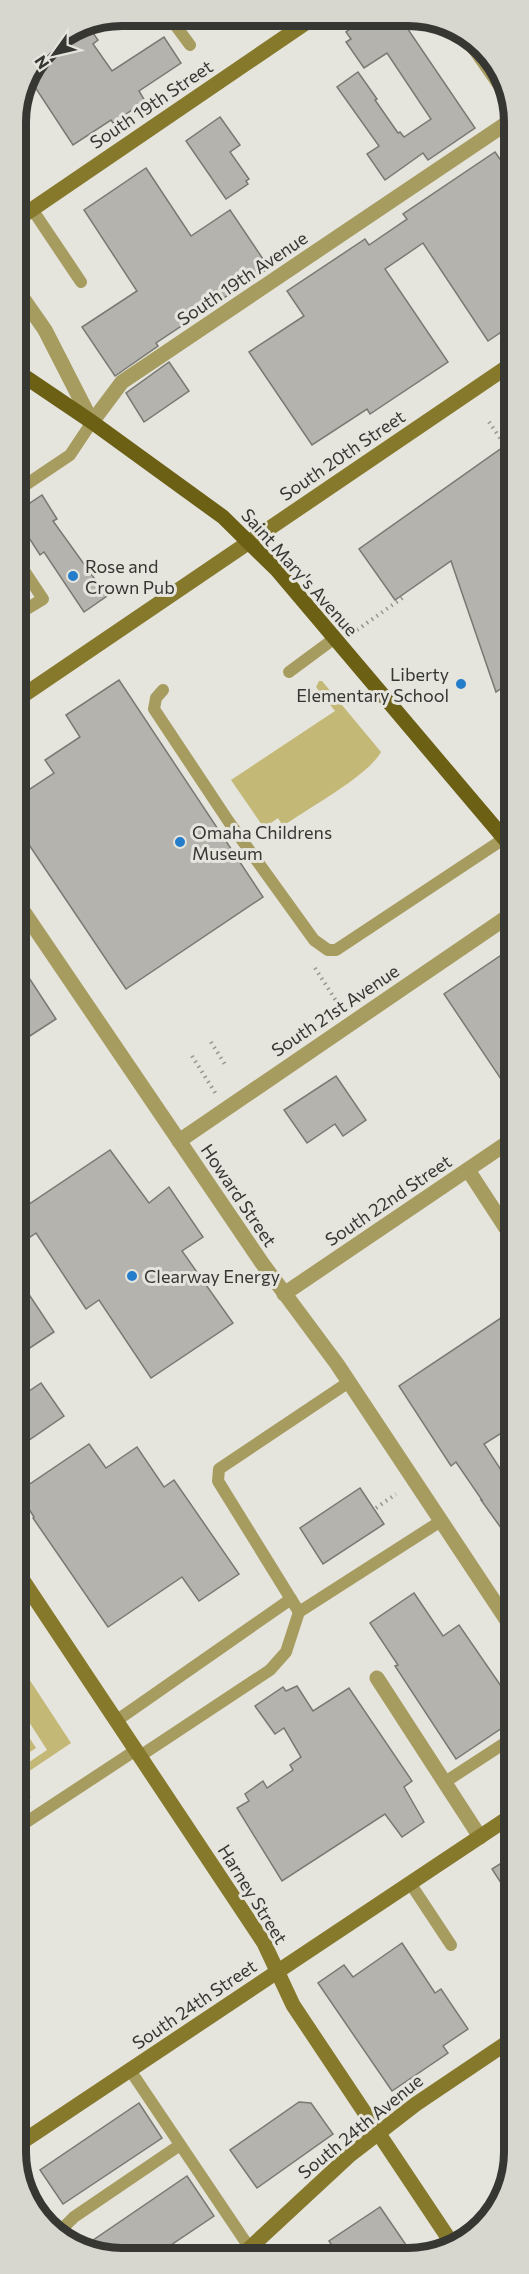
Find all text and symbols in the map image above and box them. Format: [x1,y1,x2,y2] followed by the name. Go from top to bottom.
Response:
[24,24,84,84] north arrow
[30,52,52,73] text: N
[86,55,216,153] street label: South 19th Street
[173,226,311,330] street label: South 19th Avenue
[275,405,409,505] street label: South 20th Street
[237,504,363,640] street label: Saint Mary's Avenue
[85,555,175,598] place label: Rose and Crown Pub
[66,569,80,583] marker: Rose and Crown Pub
[296,663,449,706] place label: Liberty Elementary School
[454,677,468,691] marker: Liberty Elementary School
[192,821,332,864] place label: Omaha Childrens Museum
[173,835,187,849] marker: Omaha Childrens Museum
[267,959,403,1061] street label: South 21st Avenue
[197,1139,281,1251] street label: Howard Street
[321,1150,455,1250] street label: South 22nd Street
[144,1265,280,1287] place label: Clearway Energy
[125,1269,139,1283] marker: Clearway Energy
[214,1840,292,1948] street label: Harney Street
[128,1954,260,2054] street label: South 24th Street
[293,2069,427,2183] street label: South 24th Avenue

